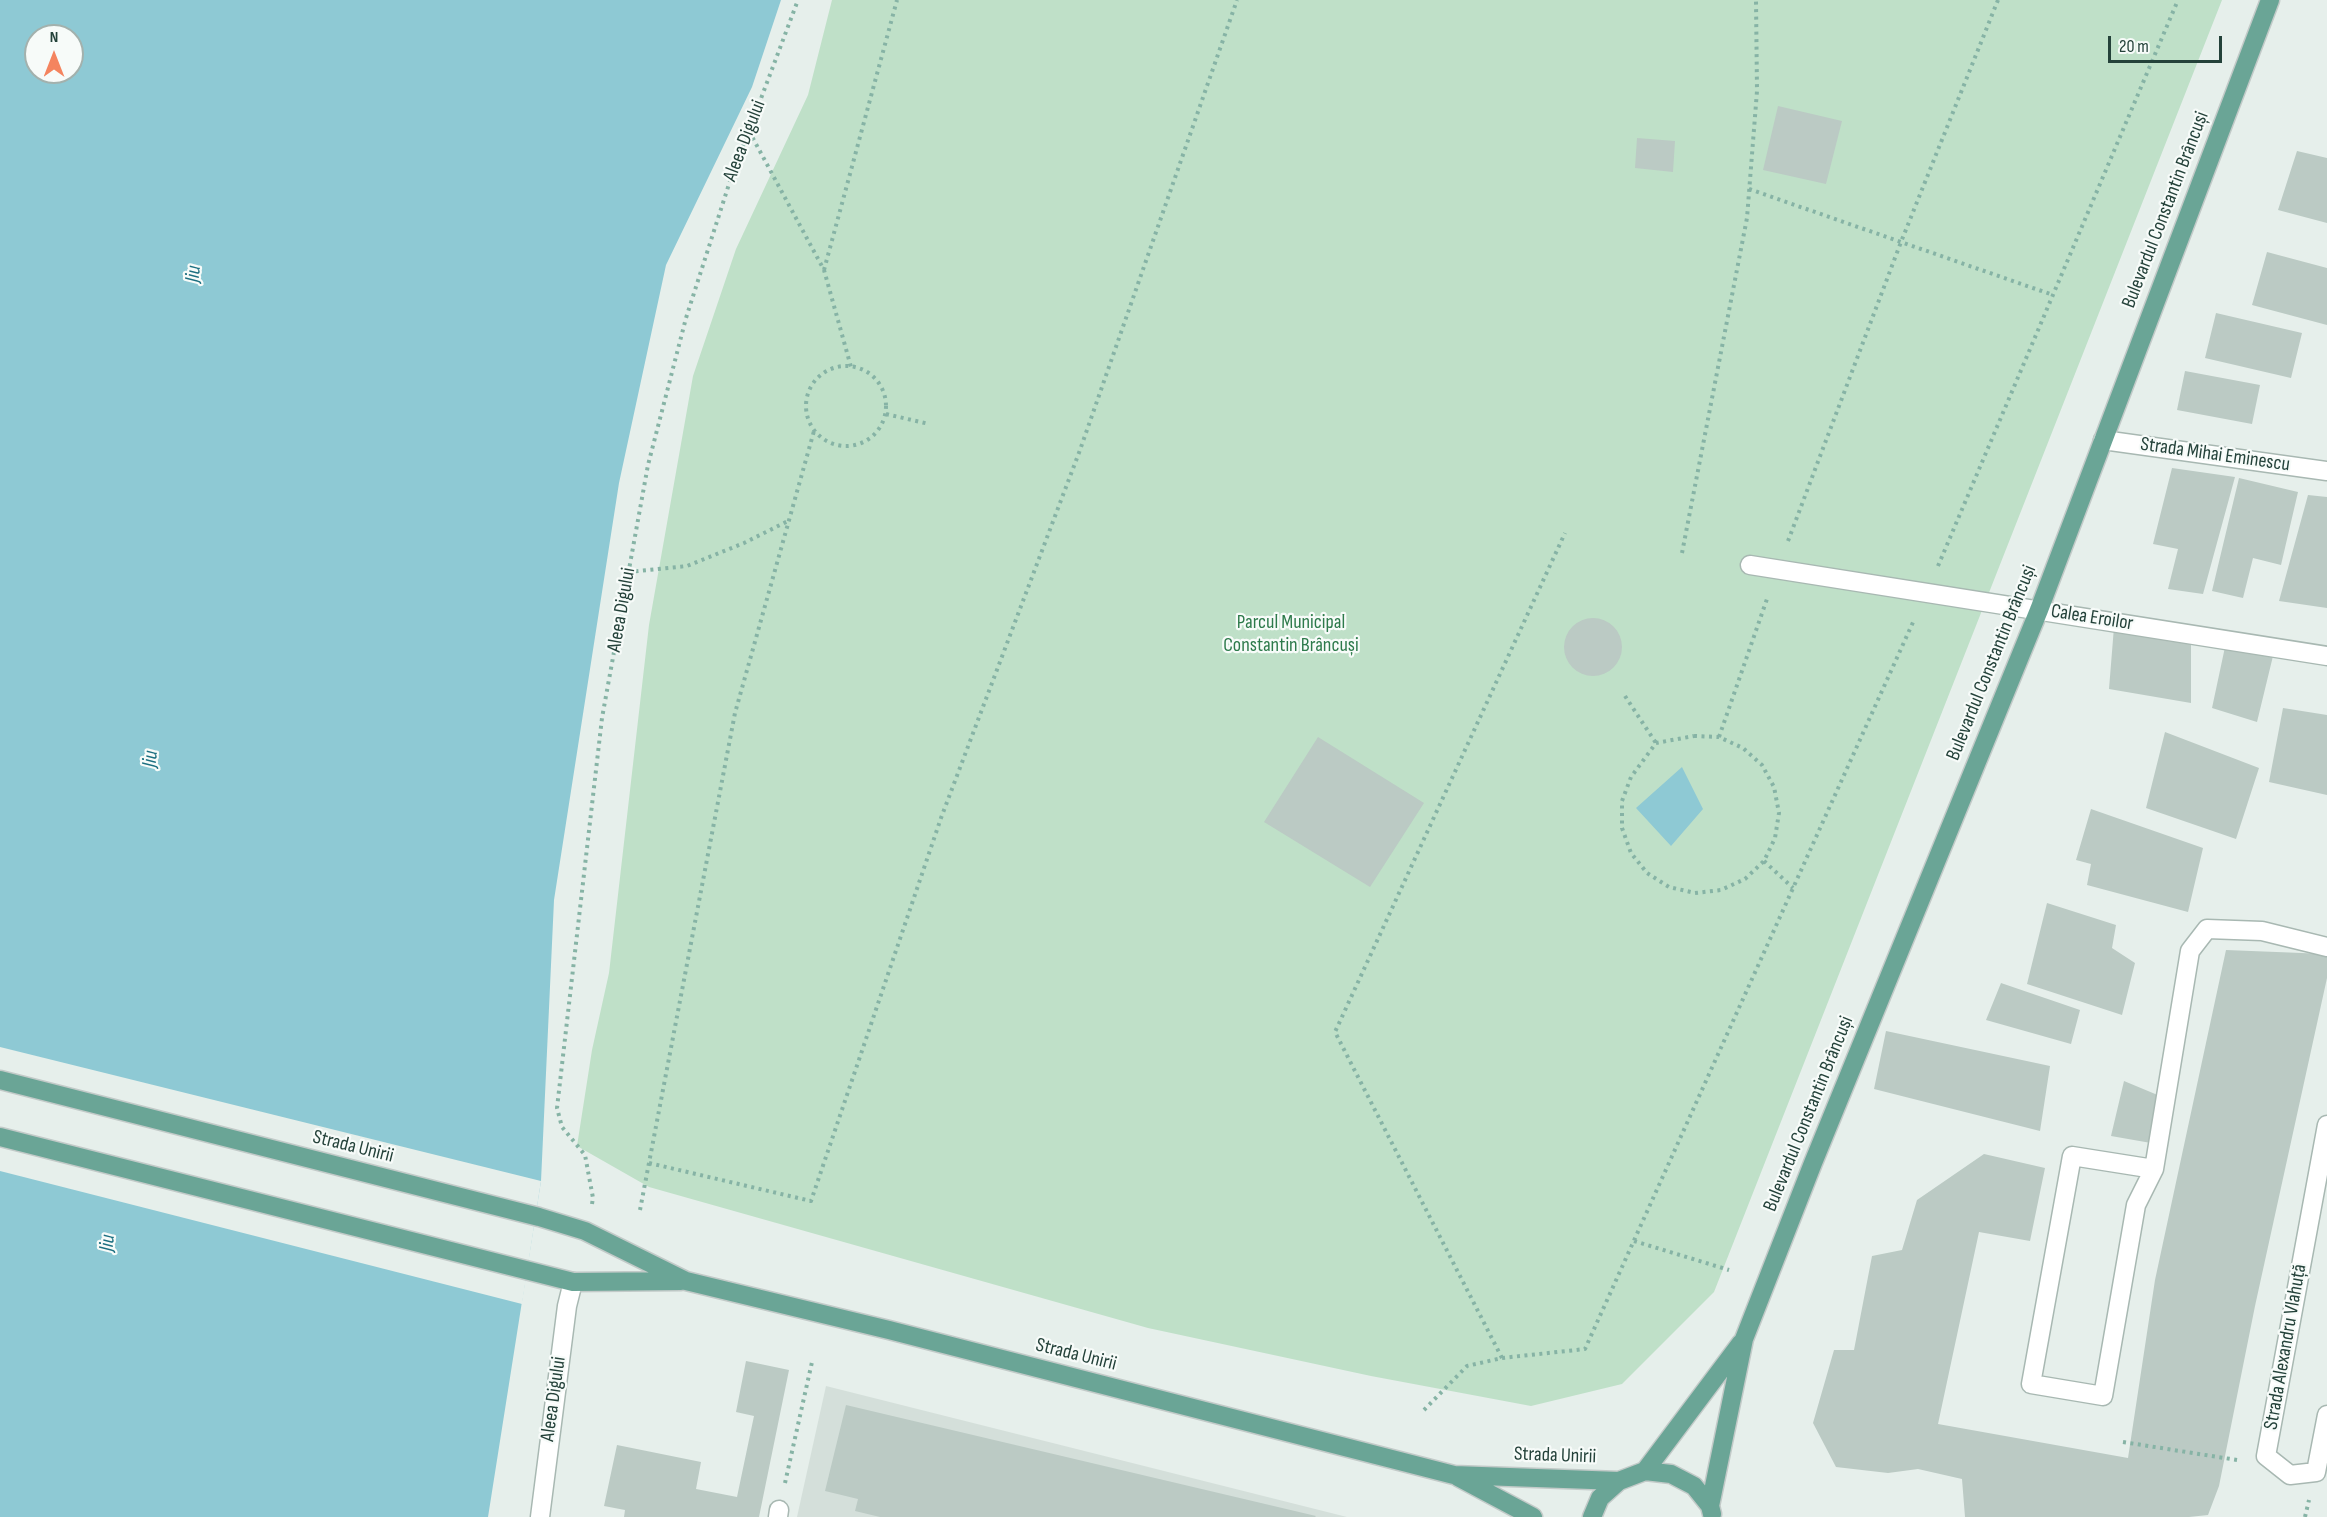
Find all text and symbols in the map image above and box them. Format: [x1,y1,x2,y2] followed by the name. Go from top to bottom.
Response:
[24,24,84,84] north arrow
[2111,24,2225,62] scale bar
[50,28,58,47] text: N
[2119,36,2149,57] text: 20 m
[719,97,771,185] street label: Aleea Digului
[2117,108,2215,312] street label: Bulevardul Constantin Brâncuși
[181,265,207,283] water label: Jiu
[2139,433,2291,477] street label: Strada Mihai Eminescu
[1942,562,2042,764] street label: Bulevardul Constantin Brâncuși
[603,566,641,654] street label: Aleea Digului
[2049,600,2135,636] street label: Calea Eroilor
[1223,611,1359,658] park label: Parcul Municipal Constantin Brâncuși
[138,750,164,768] water label: Jiu
[1759,1013,1859,1215] street label: Bulevardul Constantin Brâncuși
[310,1125,396,1169] street label: Strada Unirii
[95,1234,121,1252] water label: Jiu
[2260,1262,2312,1432] street label: Strada Alexandru Vlahuță
[1033,1333,1119,1377] street label: Strada Unirii
[536,1355,572,1443] street label: Aleea Digului
[1513,1443,1597,1469] street label: Strada Unirii

